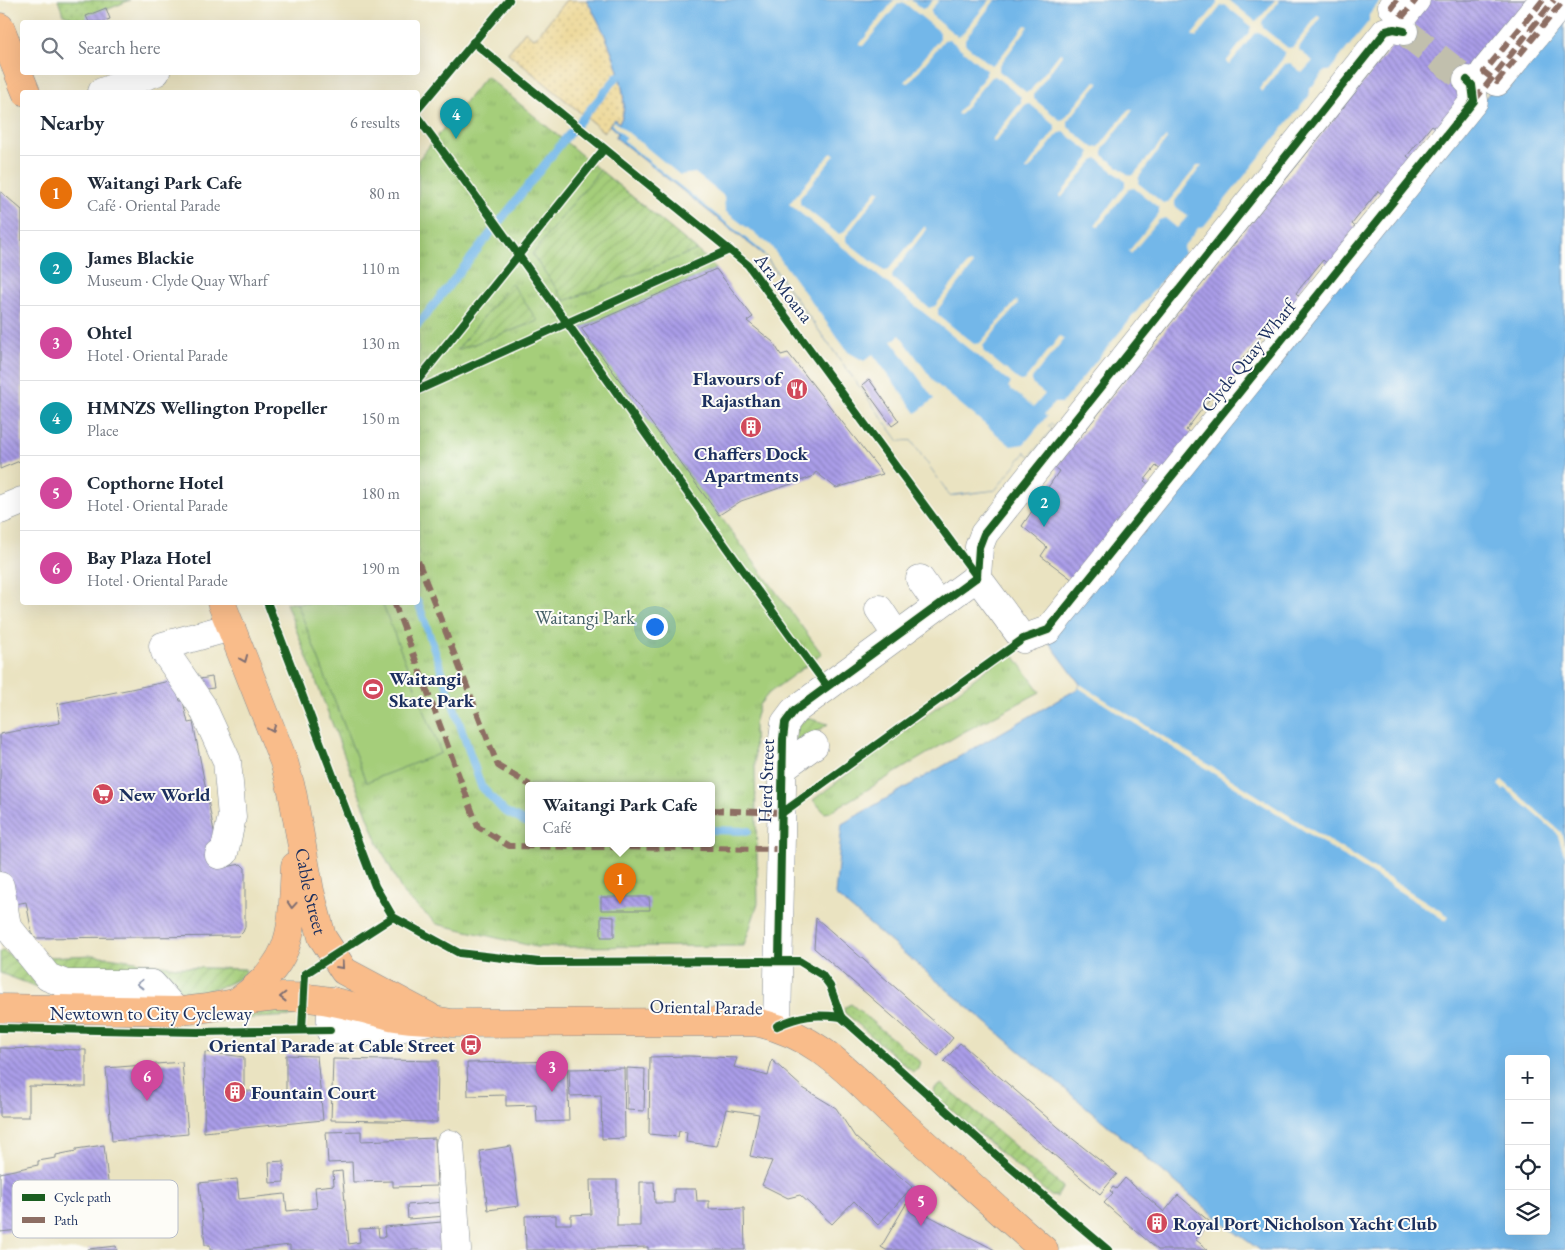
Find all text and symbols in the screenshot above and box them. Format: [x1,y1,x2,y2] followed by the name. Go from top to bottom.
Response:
[20,20,420,75] search box
[38,34,66,62] icon: search
[78,35,160,60] text: Search here
[440,98,472,139] pin: 4
[40,109,104,136] text: Nearby
[350,112,400,133] text: 6 results
[87,170,242,195] text: Waitangi Park Cafe
[52,183,60,204] text: 1
[369,183,400,204] text: 80 m
[87,195,220,216] text: Café · Oriental Parade
[87,245,194,270] text: James Blackie
[748,247,819,328] street label: Ara Moana
[52,258,60,279] text: 2
[361,258,400,279] text: 110 m
[87,270,268,291] text: Museum · Clyde Quay Wharf
[1195,293,1302,417] street label: Clyde Quay Wharf
[87,320,132,345] text: Ohtel
[52,333,60,354] text: 3
[361,333,400,354] text: 130 m
[87,345,228,366] text: Hotel · Oriental Parade
[693,366,783,413] place label: Flavours of Rajasthan
[785,377,809,401] restaurant icon: Flavours of Rajasthan
[87,395,327,420] text: HMNZS Wellington Propeller
[52,408,60,429] text: 4
[361,408,400,429] text: 150 m
[739,415,763,439] building icon: Chaffers Dock Apartments
[87,420,119,441] text: Place
[694,441,809,488] place label: Chaffers Dock Apartments
[87,470,224,495] text: Copthorne Hotel
[52,483,60,504] text: 5
[361,483,400,504] text: 180 m
[1028,486,1060,527] pin: 2
[87,495,228,516] text: Hotel · Oriental Parade
[87,545,211,570] text: Bay Plaza Hotel
[52,558,60,579] text: 6
[361,558,400,579] text: 190 m
[87,570,228,591] text: Hotel · Oriental Parade
[535,605,636,630] park label: Waitangi Park
[642,614,668,640] your location
[238,654,248,663] one-way arrow
[389,666,475,713] place label: Waitangi Skate Park
[361,677,385,701] sports icon: Waitangi Skate Park
[266,724,276,733] one-way arrow
[752,738,780,824] street label: Herd Street
[91,782,115,806] supermarket icon: New World
[119,782,211,807] place label: New World
[525,782,715,847] popup
[542,792,698,817] text: Waitangi Park Cafe
[542,817,571,838] text: Café
[290,846,333,937] street label: Cable Street
[604,863,636,904] pin: 1
[287,901,298,909] one-way arrow
[335,961,344,970] one-way arrow
[135,979,143,989] one-way arrow
[278,992,286,1003] one-way arrow
[649,994,763,1020] street label: Oriental Parade
[50,1001,253,1026] street label: Newtown to City Cycleway
[209,1033,455,1058] place label: Oriental Parade at Cable Street
[459,1033,483,1057] bus stop icon: Oriental Parade at Cable Street
[536,1051,568,1092] pin: 3
[1505,1055,1550,1235] map controls
[1505,1055,1550,1100] button: +
[131,1060,163,1101] pin: 6
[223,1080,247,1104] building icon: Fountain Court
[251,1080,376,1105] place label: Fountain Court
[1505,1100,1550,1145] button: −
[1505,1145,1550,1190] button: locate
[12,1180,178,1238] legend
[905,1185,937,1226] pin: 5
[54,1188,111,1206] text: Cycle path
[1505,1190,1550,1235] button: layers
[54,1211,78,1229] text: Path
[1145,1211,1169,1235] building icon: Royal Port Nicholson Yacht Club
[1173,1211,1437,1236] place label: Royal Port Nicholson Yacht Club

